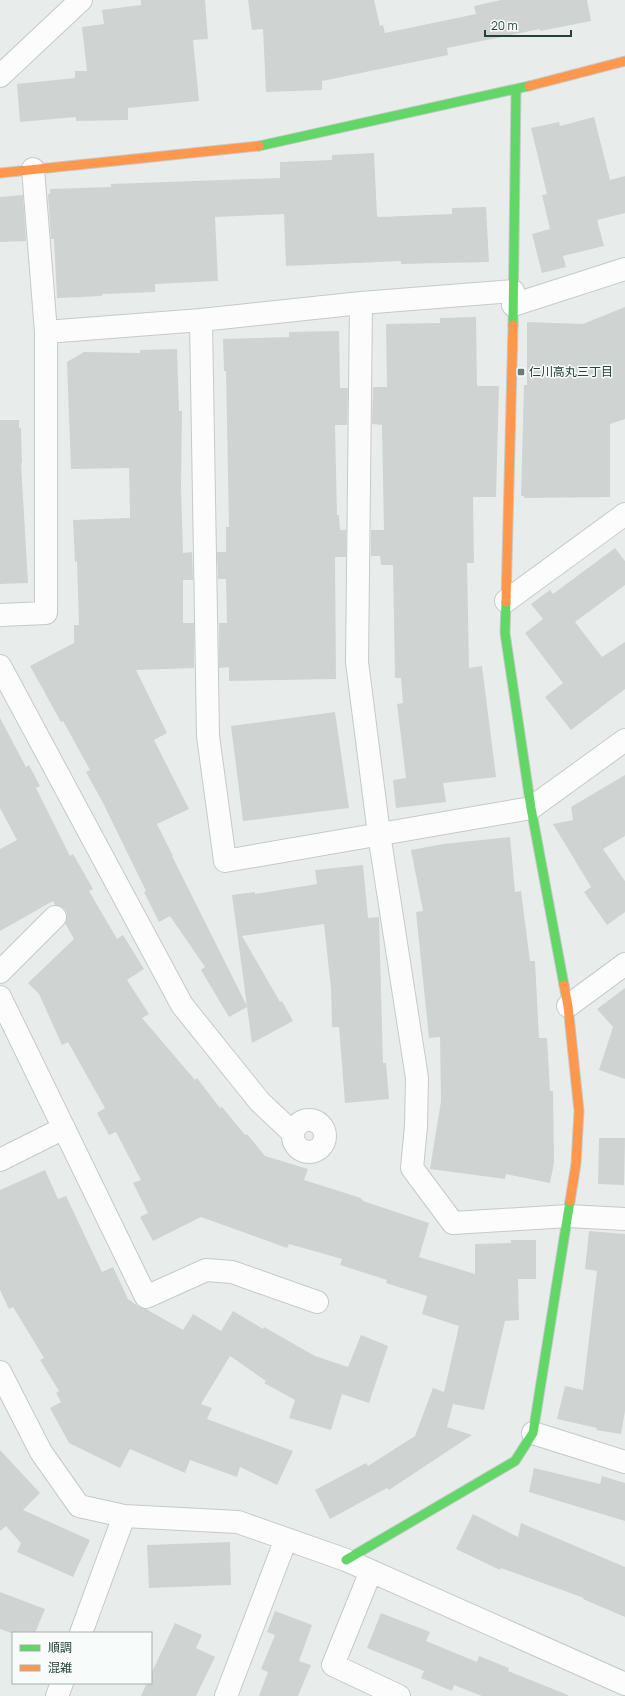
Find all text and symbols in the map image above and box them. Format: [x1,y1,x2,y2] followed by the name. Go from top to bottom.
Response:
[485,12,571,38] scale bar
[491,17,518,34] text: 20 m
[529,363,613,380] place label: 仁川高丸三丁目
[516,367,526,377] marker: 仁川高丸三丁目
[12,1632,152,1684] legend
[48,1639,72,1656] text: 順調
[48,1659,72,1676] text: 混雑

